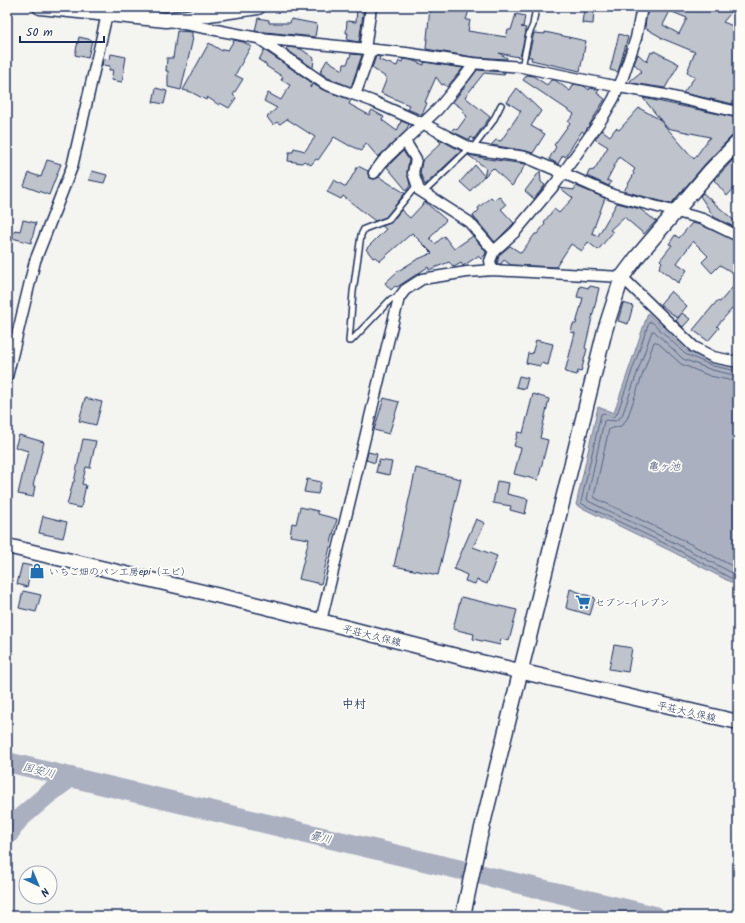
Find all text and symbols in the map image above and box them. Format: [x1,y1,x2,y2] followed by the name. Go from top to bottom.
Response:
[20,18,104,44] scale bar
[26,23,53,42] text: 50 m
[648,458,681,476] water label: 亀ヶ池
[28,562,46,580] shop icon: いちご畑のパン工房epi（エピ）
[49,564,191,580] place label: いちご畑のパン工房epi（エピ）
[574,593,592,611] supermarket icon: セブン-イレブン
[595,595,670,611] place label: セブン-イレブン
[341,621,403,651] street label: 平荘大久保線
[342,695,366,714] district label: 中村
[656,697,718,727] street label: 平荘大久保線
[21,758,57,784] water label: 国安川
[308,827,334,849] water label: 曇川
[18,865,58,905] north arrow
[35,883,53,900] text: N

